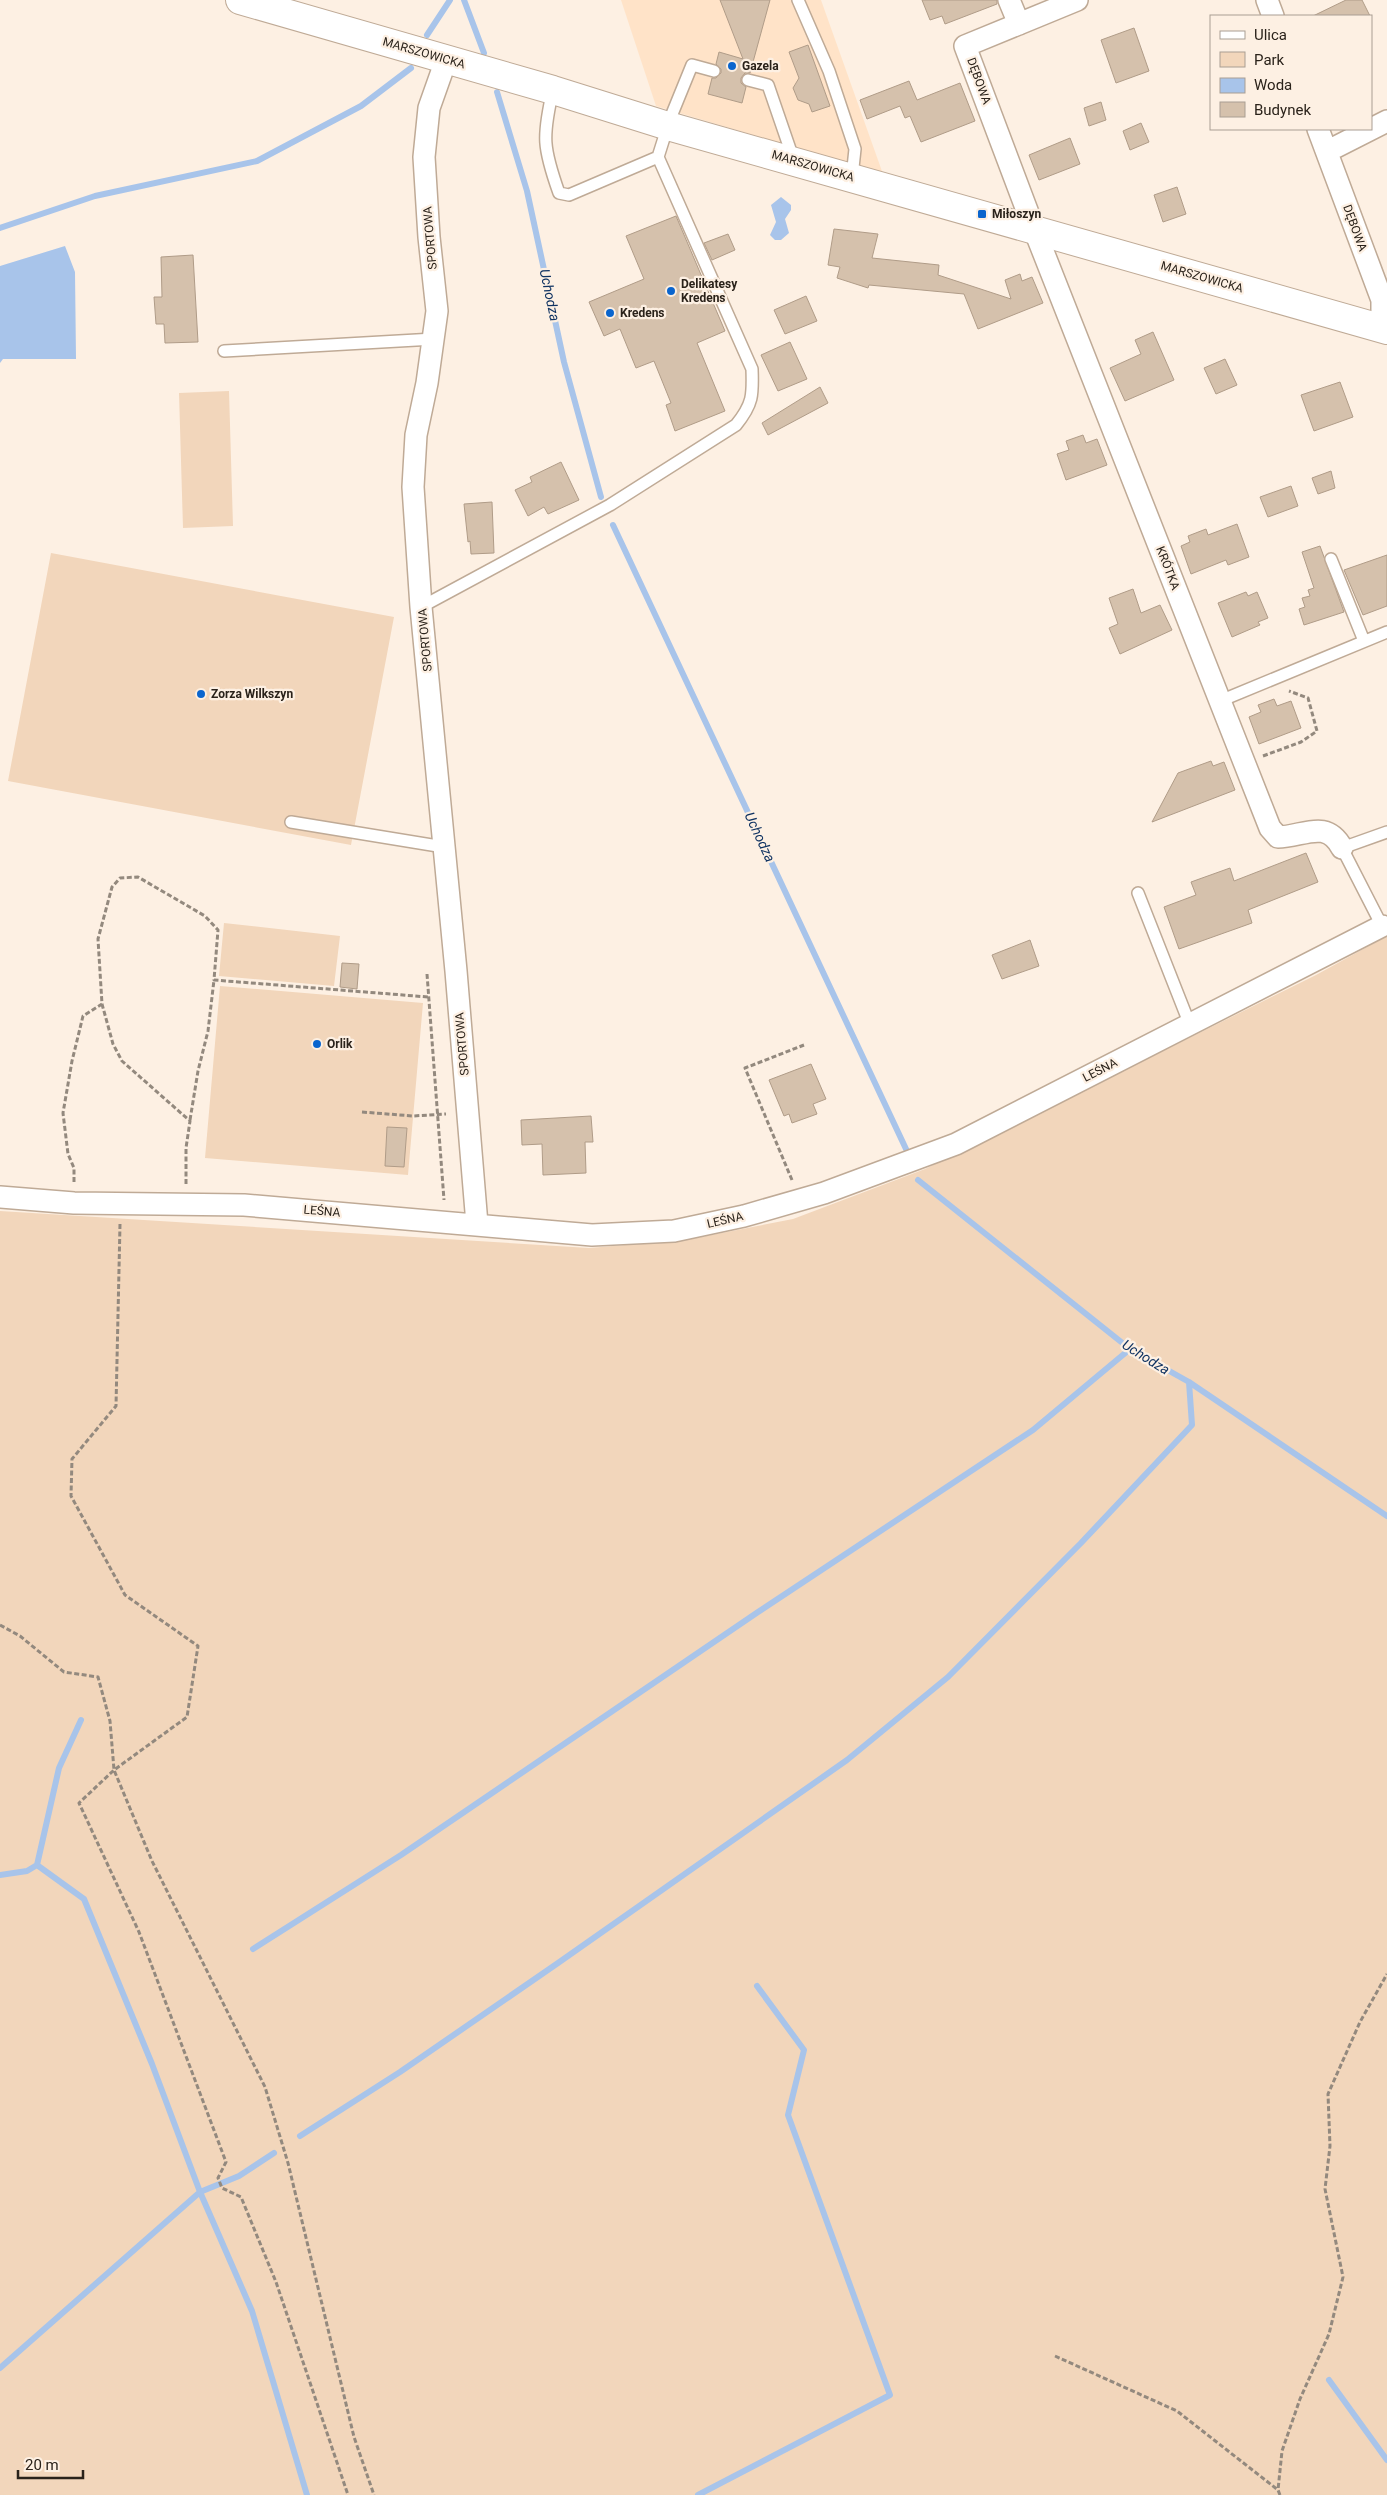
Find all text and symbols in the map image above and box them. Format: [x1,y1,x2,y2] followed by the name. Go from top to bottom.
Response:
[1210,15,1372,130] legend
[1254,26,1287,44] text: Ulica
[381,35,467,72] street label: MARSZOWICKA
[1254,51,1285,69] text: Park
[964,56,994,106] street label: DĘBOWA
[742,59,779,73] place label: Gazela
[726,60,738,72] marker: Gazela
[1254,76,1292,94] text: Woda
[1254,101,1311,119] text: Budynek
[770,148,856,185] street label: MARSZOWICKA
[1340,203,1370,253] street label: DĘBOWA
[420,206,440,270] street label: SPORTOWA
[992,207,1041,221] place label: Miłoszyn
[976,208,988,220] marker: Miłoszyn
[1159,259,1245,296] street label: MARSZOWICKA
[537,267,563,323] water label: Uchodza
[681,277,738,305] place label: Delikatesy Kredens
[665,285,677,297] marker: Delikatesy Kredens
[620,306,665,320] place label: Kredens
[604,307,616,319] marker: Kredens
[1153,544,1184,592] street label: KRÓTKA
[415,608,435,672] street label: SPORTOWA
[211,687,293,701] place label: Zorza Wilkszyn
[195,688,207,700] marker: Zorza Wilkszyn
[742,810,778,864] water label: Uchodza
[452,1012,472,1076] street label: SPORTOWA
[327,1037,353,1051] place label: Orlik
[311,1038,323,1050] marker: Orlik
[1080,1054,1120,1085] street label: LEŚNA
[303,1201,341,1220] street label: LEŚNA
[705,1208,745,1231] street label: LEŚNA
[1119,1336,1173,1378] water label: Uchodza
[18,2448,82,2480] scale bar
[25,2456,59,2474] text: 20 m

